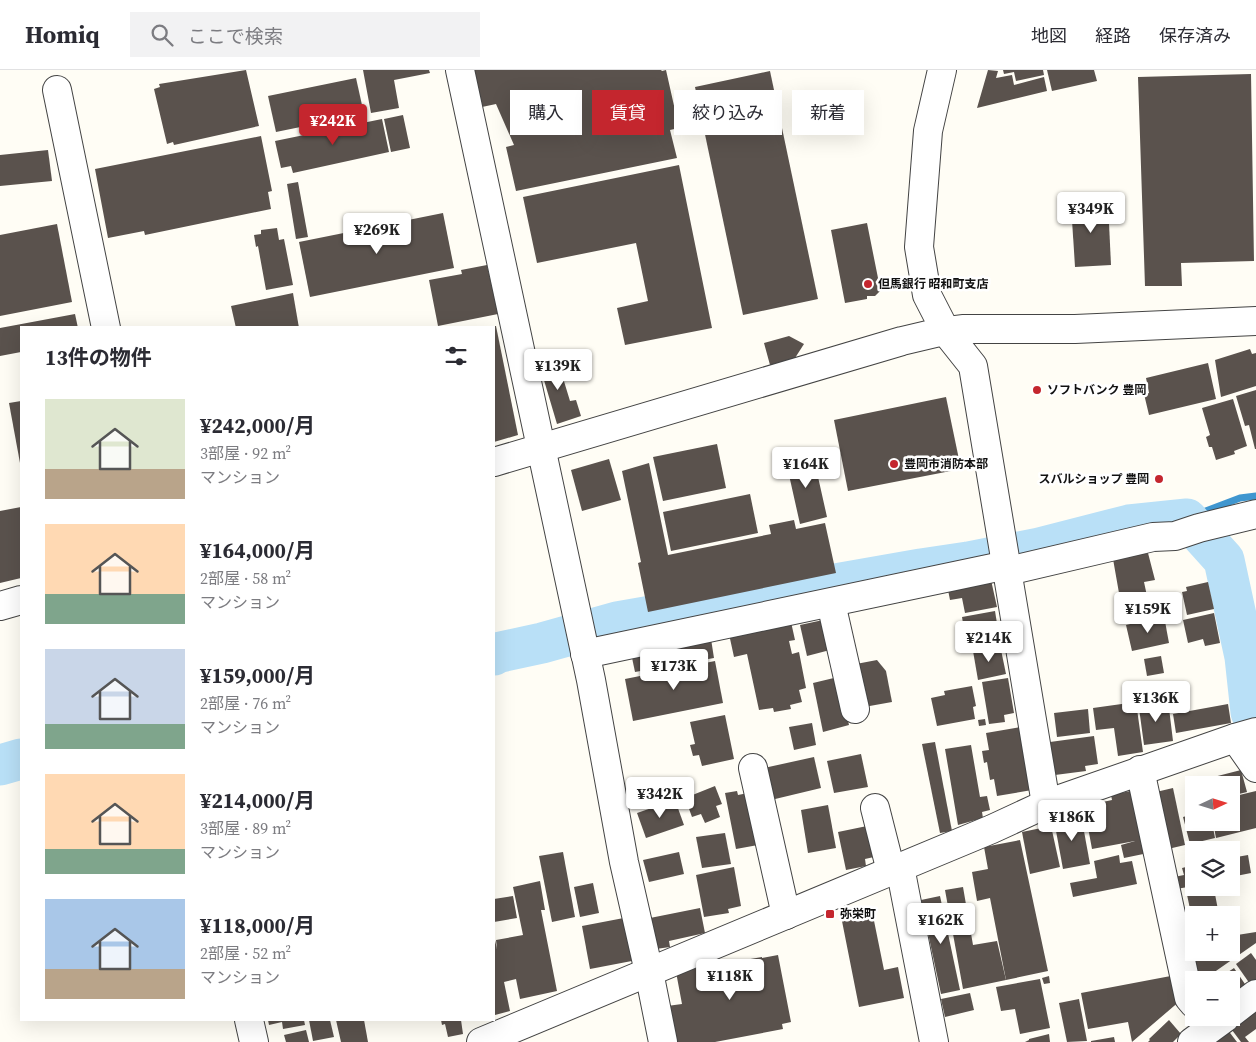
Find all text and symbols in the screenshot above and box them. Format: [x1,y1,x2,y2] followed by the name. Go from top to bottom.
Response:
[130,12,480,57] search box
[25,18,100,51] text: Homiq
[148,21,176,49] icon: search
[188,23,283,49] text: ここで検索
[1031,23,1067,48] text: 地図
[1095,23,1131,48] text: 経路
[1159,23,1231,48] text: 保存済み
[510,90,582,135] chip: 購入
[592,90,664,135] chip: 賃貸
[674,90,782,135] chip: 絞り込み
[792,90,864,135] chip: 新着
[298,104,368,146] pin: ¥242K
[310,109,356,131] text: ¥242K
[1056,191,1126,234] pin: ¥349K
[1068,197,1114,219] text: ¥349K
[342,212,412,255] pin: ¥269K
[354,218,400,240] text: ¥269K
[878,276,989,292] place label: 但馬銀行 昭和町支店
[862,278,874,290] marker: 但馬銀行 昭和町支店
[442,342,470,370] icon: filters
[45,343,152,372] text: 13件の物件
[523,348,593,391] pin: ¥139K
[535,354,581,376] text: ¥139K
[1047,382,1146,398] place label: ソフトバンク 豊岡
[1031,384,1043,396] marker: ソフトバンク 豊岡
[200,411,315,440] text: ¥242,000/月
[85,419,145,479] icon: home
[200,442,291,464] text: 3部屋 · 92 m²
[771,446,841,489] pin: ¥164K
[783,452,829,474] text: ¥164K
[904,456,988,472] place label: 豊岡市消防本部
[888,458,900,470] marker: 豊岡市消防本部
[200,466,280,488] text: マンション
[1038,471,1149,487] place label: スバルショップ 豊岡
[1153,473,1165,485] marker: スバルショップ 豊岡
[200,536,315,565] text: ¥164,000/月
[85,544,145,604] icon: home
[200,567,291,589] text: 2部屋 · 58 m²
[200,591,280,613] text: マンション
[1113,592,1183,634] pin: ¥159K
[1125,597,1171,619] text: ¥159K
[954,620,1024,663] pin: ¥214K
[966,626,1012,648] text: ¥214K
[639,648,709,691] pin: ¥173K
[651,654,697,676] text: ¥173K
[200,661,315,690] text: ¥159,000/月
[85,669,145,729] icon: home
[1121,680,1191,723] pin: ¥136K
[1133,686,1179,708] text: ¥136K
[200,692,291,714] text: 2部屋 · 76 m²
[200,716,280,738] text: マンション
[625,776,695,819] pin: ¥342K
[1185,776,1240,831] north arrow
[1185,776,1240,1026] map controls
[637,782,683,804] text: ¥342K
[200,786,315,815] text: ¥214,000/月
[85,794,145,854] icon: home
[1037,800,1107,842] pin: ¥186K
[1049,805,1095,827] text: ¥186K
[200,817,291,839] text: 3部屋 · 89 m²
[200,841,280,863] text: マンション
[1185,841,1240,896] button: layers
[906,902,976,945] pin: ¥162K
[840,906,876,922] place label: 弥栄町
[1185,906,1240,961] button: +
[824,908,836,920] marker: 弥栄町
[918,908,964,930] text: ¥162K
[200,911,315,940] text: ¥118,000/月
[85,919,145,979] icon: home
[200,942,291,964] text: 2部屋 · 52 m²
[695,958,765,1001] pin: ¥118K
[707,964,753,986] text: ¥118K
[200,966,280,988] text: マンション
[1185,971,1240,1026] button: −

